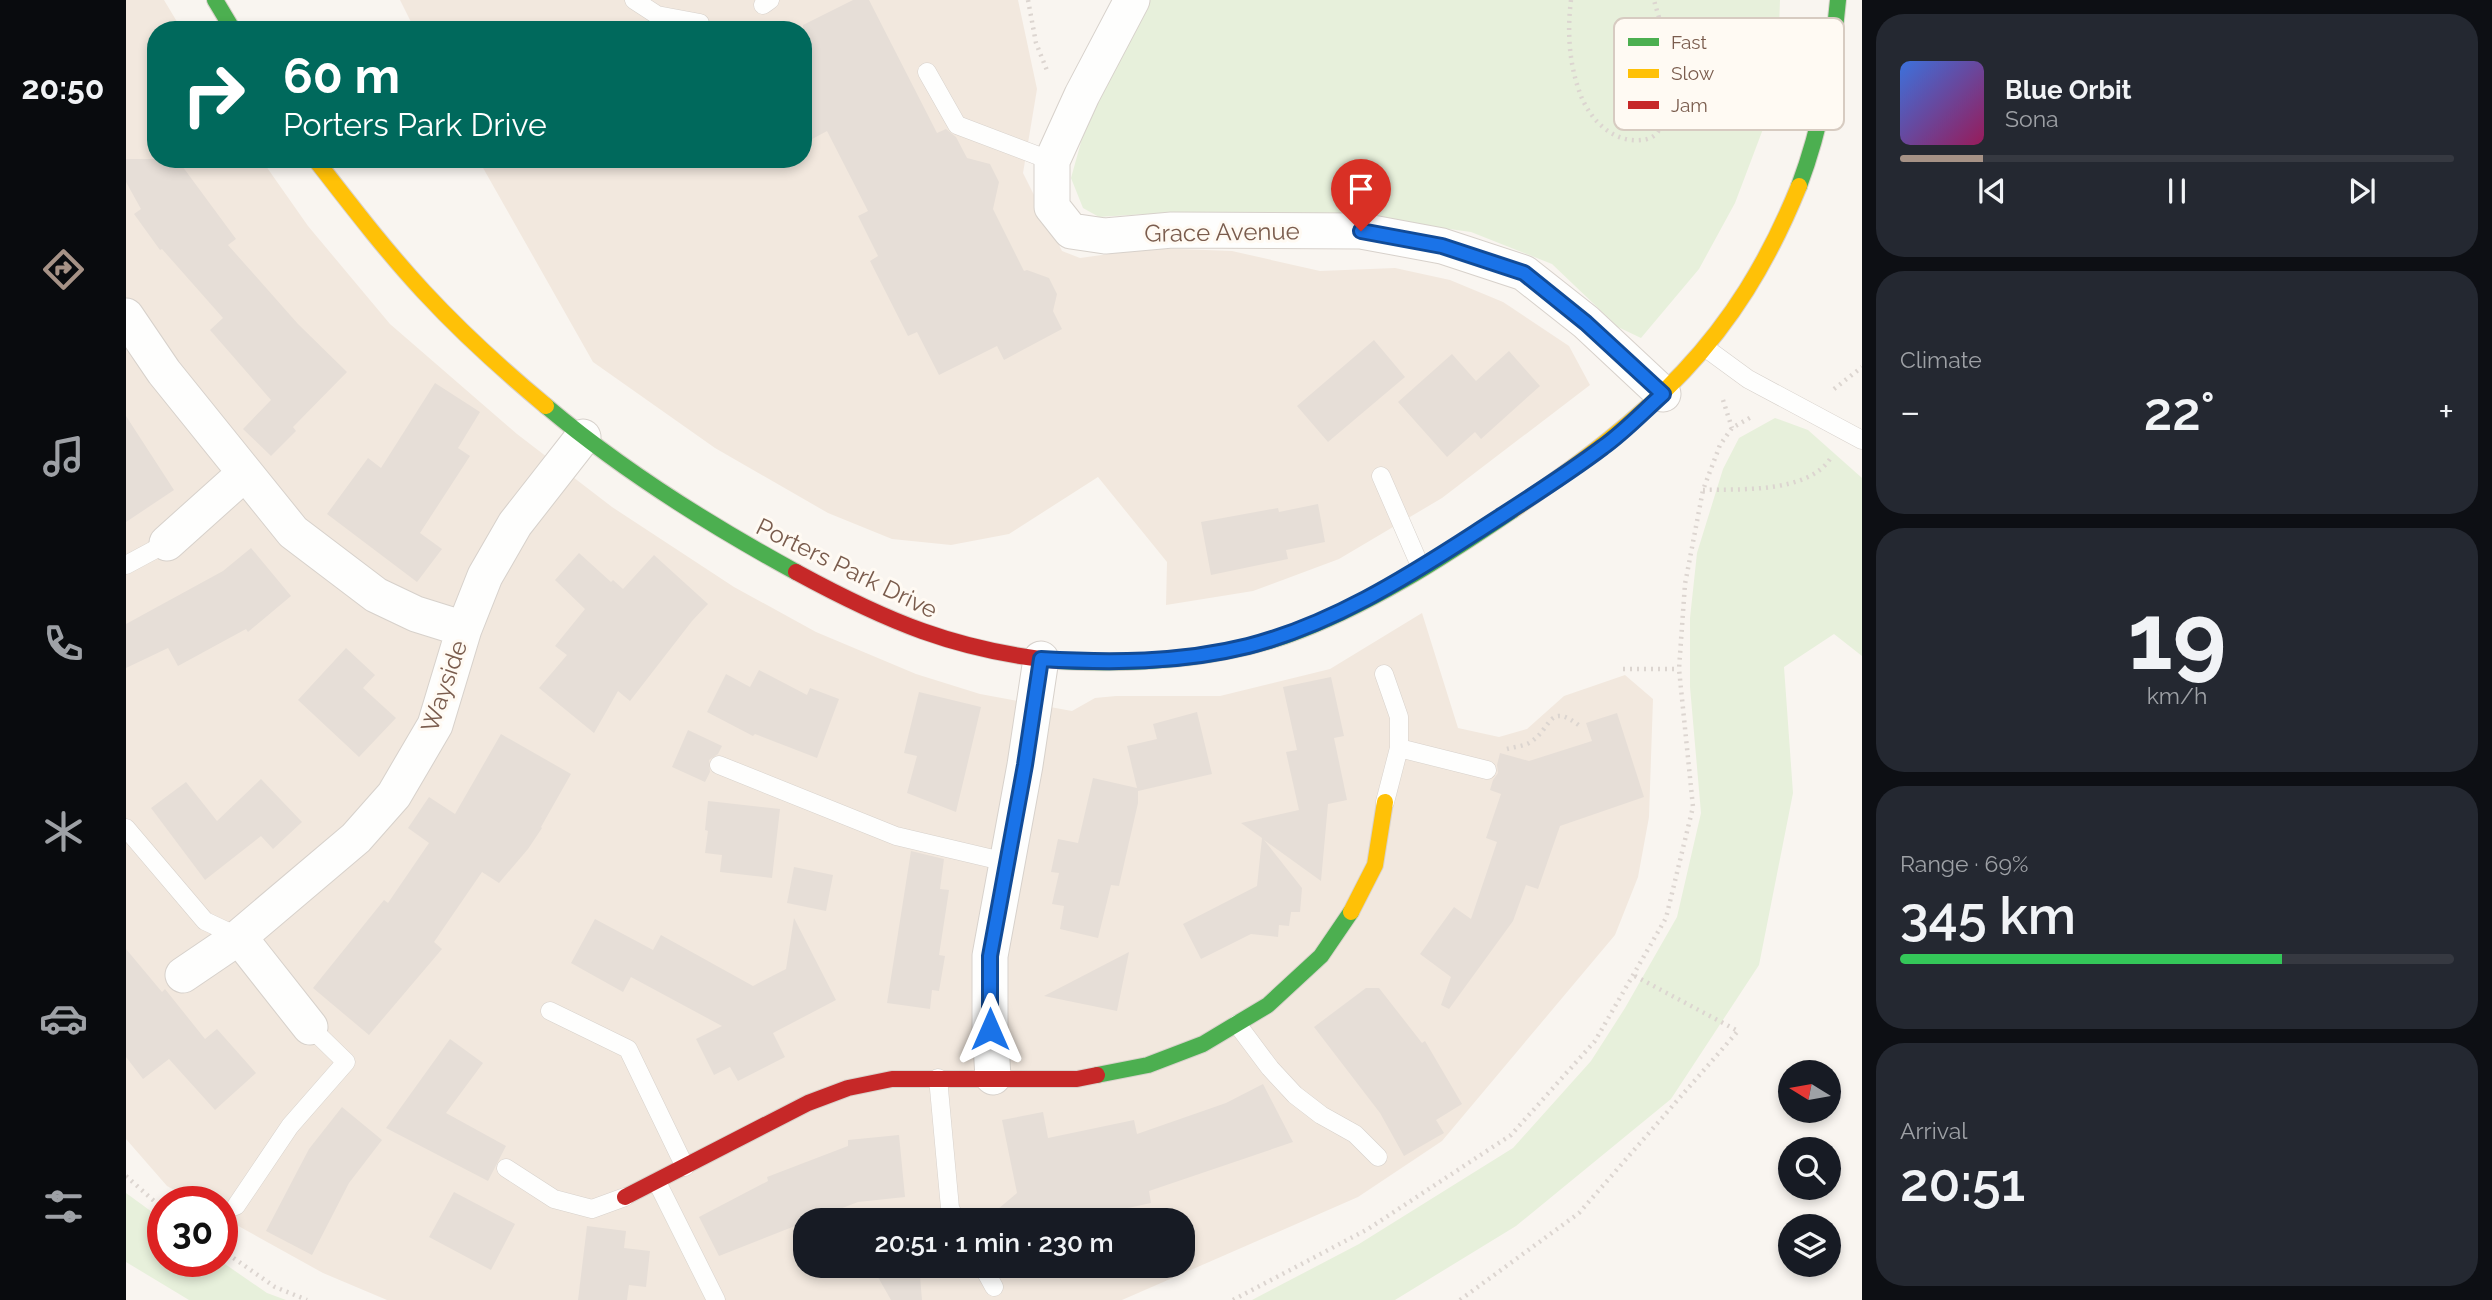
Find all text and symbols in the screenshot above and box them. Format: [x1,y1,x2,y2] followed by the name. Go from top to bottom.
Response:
[1614,18,1844,130] legend
[1671,31,1707,53] text: Fast
[283,47,400,104] text: 60 m
[168,49,259,140] icon: right
[1671,62,1715,84] text: Slow
[22,69,104,106] text: 20:50
[2005,75,2132,105] text: Blue Orbit
[1671,94,1708,116] text: Jam
[2005,105,2059,132] text: Sona
[283,106,547,143] text: Porters Park Drive
[1331,159,1391,231] pin
[1342,170,1380,208] icon: arrive
[1973,172,2011,210] icon: previous
[2158,172,2196,210] icon: pause
[2343,172,2381,210] icon: next
[1144,216,1300,248] street label: Grace Avenue
[39,245,88,294] icon: directions
[1900,346,1982,373] text: Climate
[2144,381,2215,442] text: 22°
[1900,389,1920,434] text: −
[2438,389,2454,434] text: +
[39,432,88,481] icon: music
[752,512,942,624] street label: Porters Park Drive
[2128,583,2226,690] text: 19
[39,619,88,668] icon: phone
[415,636,473,736] street label: Wayside
[2147,682,2207,709] text: km/h
[39,807,88,856] icon: climate
[1900,850,2028,877] text: Range · 69%
[1900,885,2076,946] text: 345 km
[953,992,1027,1066] position arrow
[39,994,88,1043] icon: car
[1778,1060,1841,1124] north arrow
[1778,1060,1841,1277] map controls
[1900,1117,1967,1144] text: Arrival
[1778,1137,1841,1200] button: search
[1900,1152,2025,1213] text: 20:51
[39,1182,88,1231] icon: filters
[147,1186,238,1277] speed limit sign: 30
[1778,1214,1841,1277] button: layers
[875,1228,1114,1258] text: 20:51 · 1 min · 230 m

